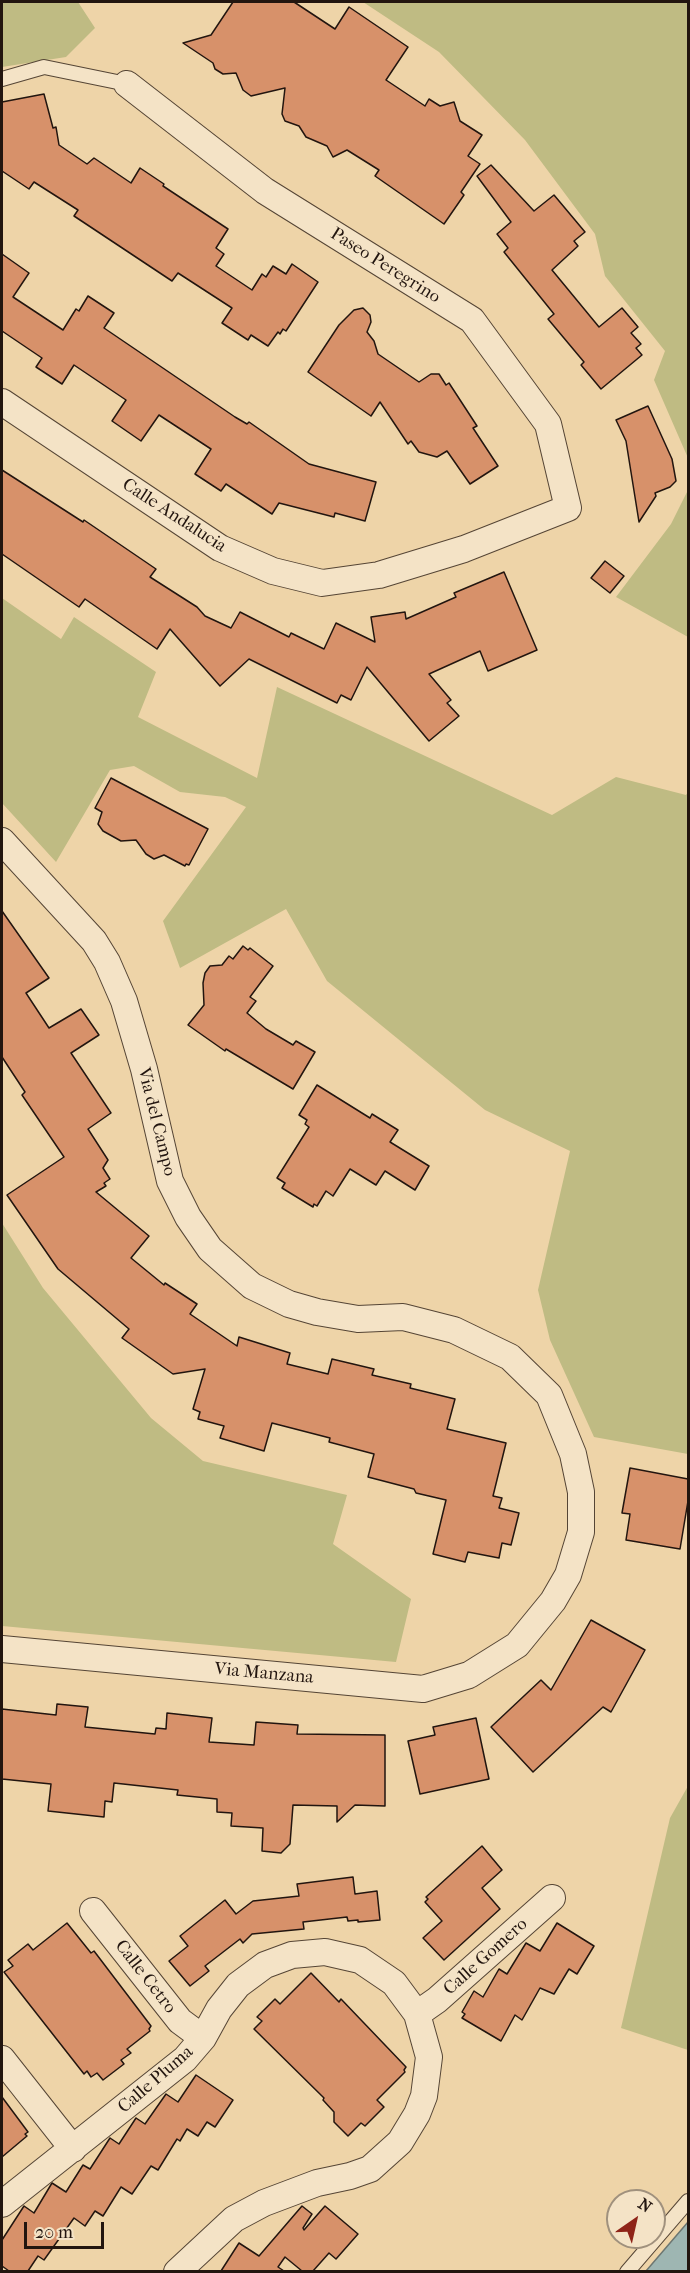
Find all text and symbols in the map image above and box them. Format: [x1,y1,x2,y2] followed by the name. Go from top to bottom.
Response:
[326,224,444,308] street label: Paseo Peregrino
[118,474,230,558] street label: Calle Andalucia
[132,1066,180,1178] street label: Via del Campo
[214,1659,314,1689] street label: Via Manzana
[440,1914,532,2000] street label: Calle Gomero
[110,1936,180,2018] street label: Calle Cetro
[114,2042,198,2118] street label: Calle Pluma
[606,2189,666,2249] north arrow
[635,2194,656,2217] text: N
[27,2210,106,2248] scale bar
[35,2222,73,2243] text: 20 m

